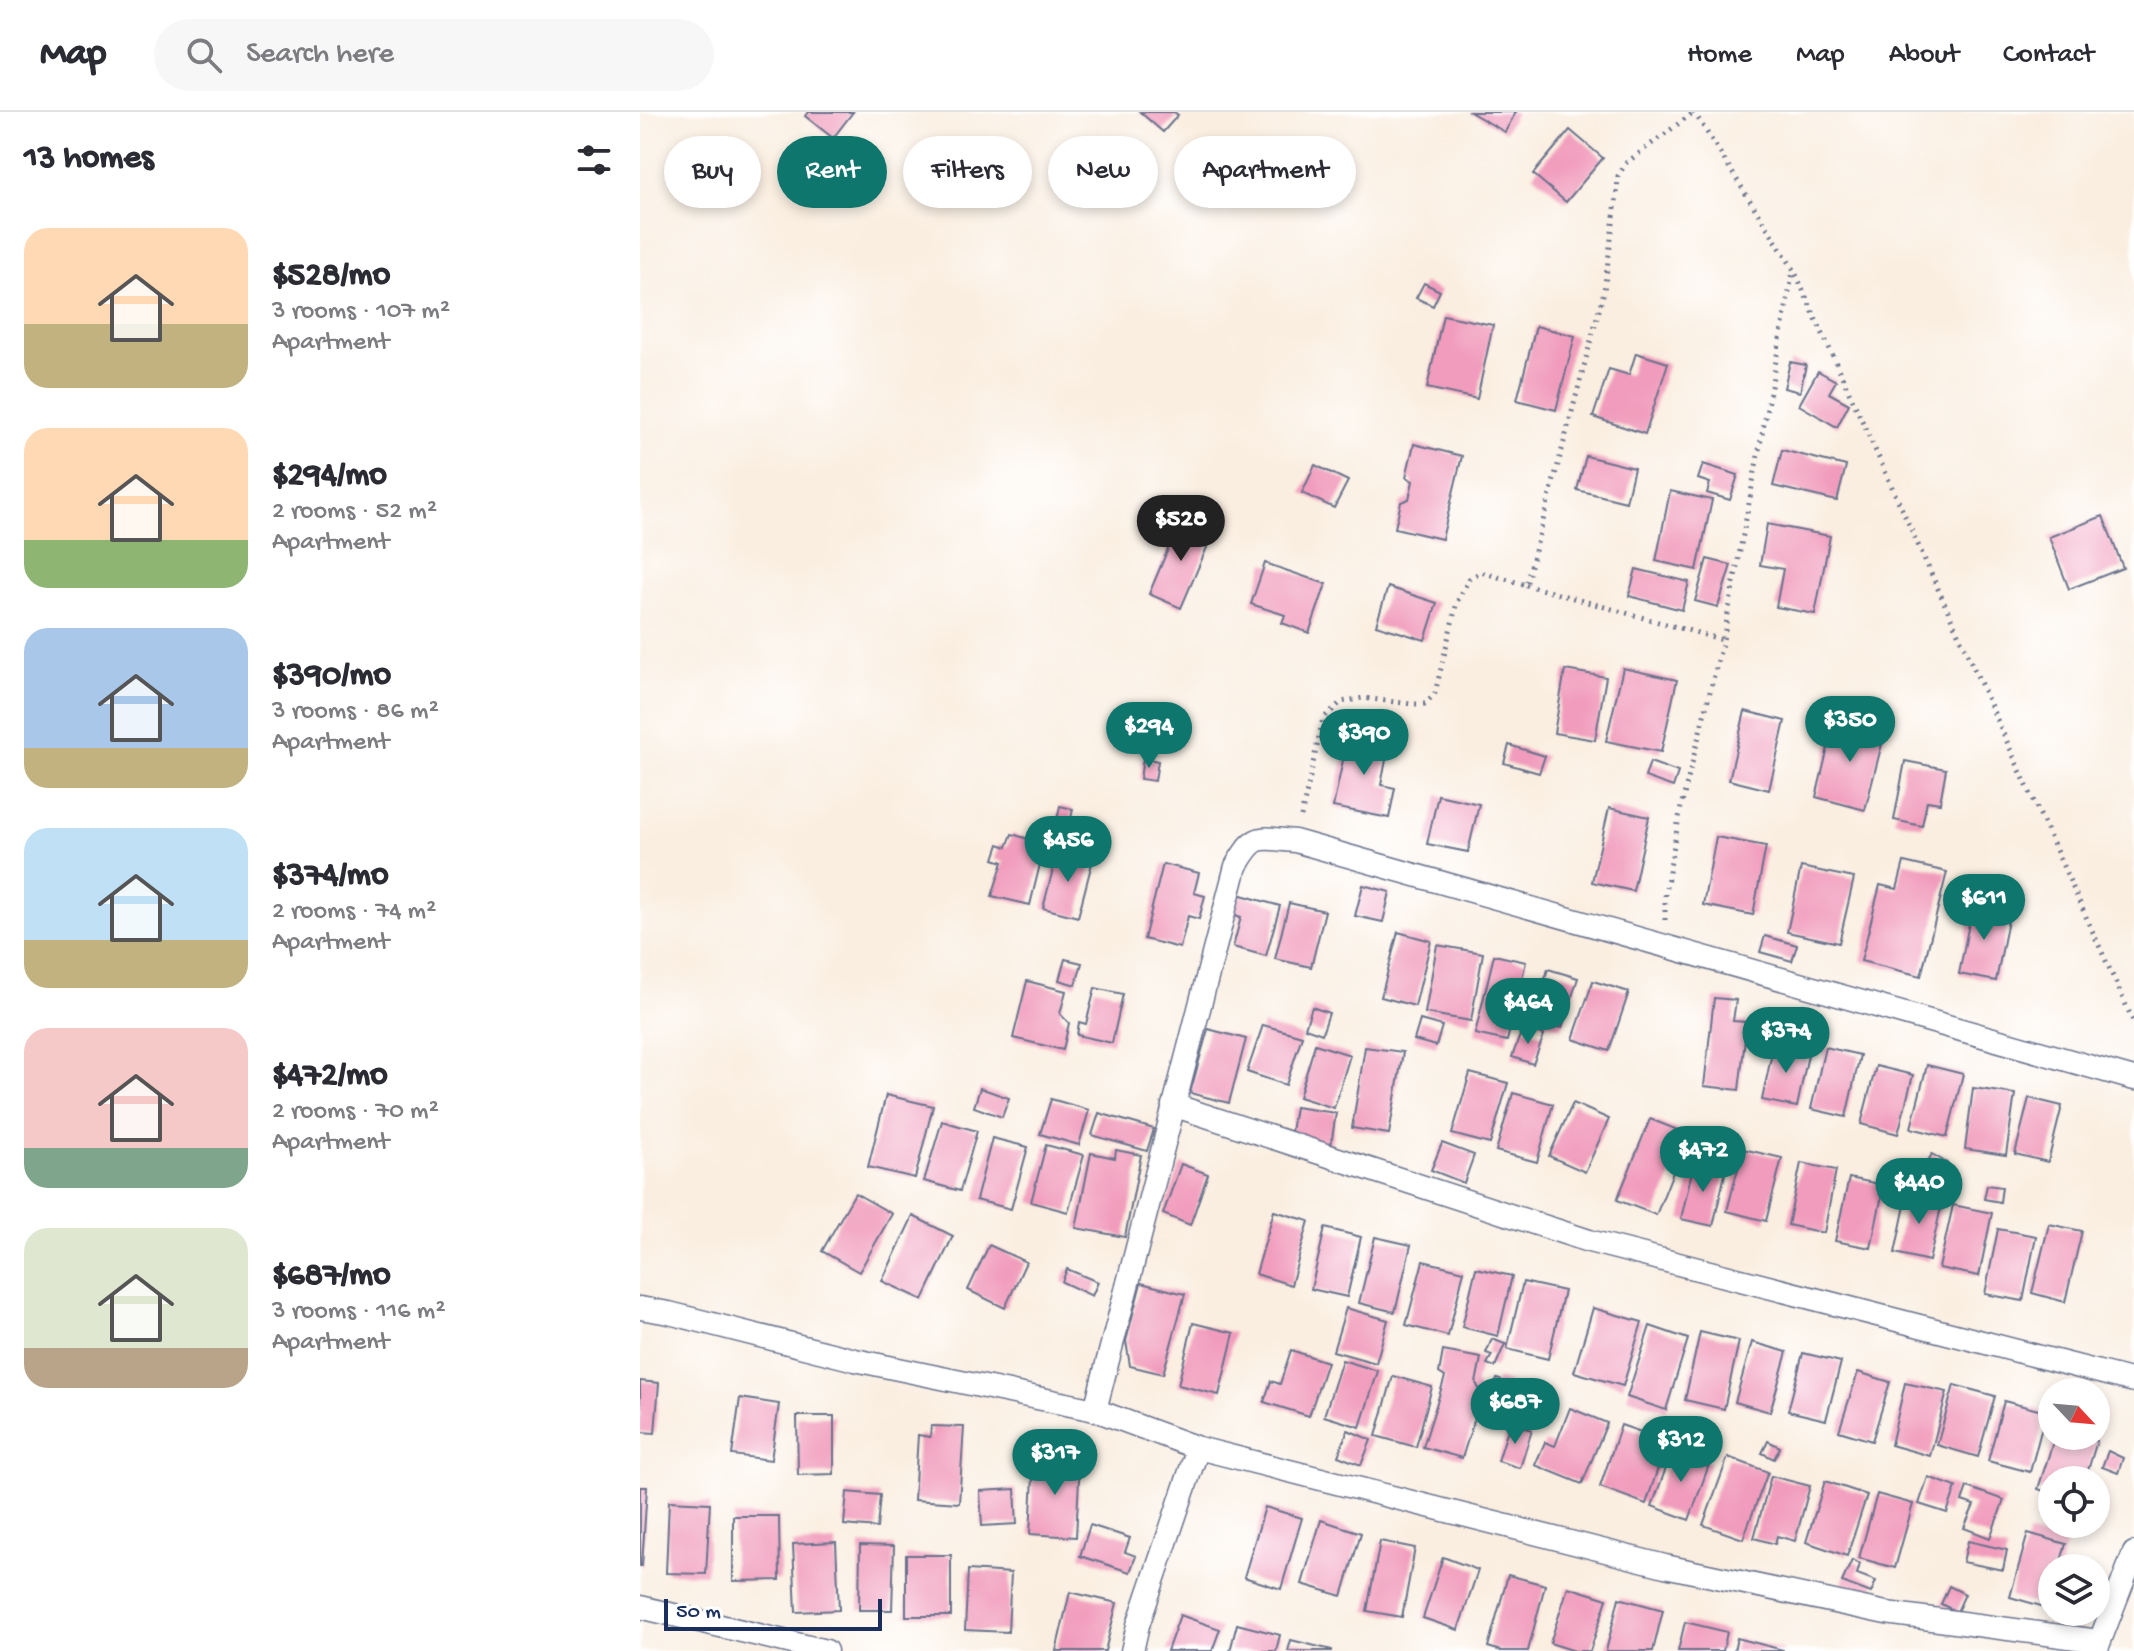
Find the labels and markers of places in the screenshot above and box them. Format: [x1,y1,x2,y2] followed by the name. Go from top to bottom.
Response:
[1134,495,1228,563] pin: $528
[1803,696,1897,764] pin: $350
[1102,702,1196,770] pin: $294
[1317,709,1411,777] pin: $390
[1021,816,1115,884] pin: $456
[1937,874,2031,942] pin: $611
[1481,978,1575,1046] pin: $464
[1739,1007,1833,1075] pin: $374
[1656,1126,1750,1194] pin: $472
[1872,1158,1966,1226] pin: $440
[1468,1378,1562,1446] pin: $687
[1634,1416,1728,1484] pin: $312
[1008,1429,1102,1497] pin: $317

